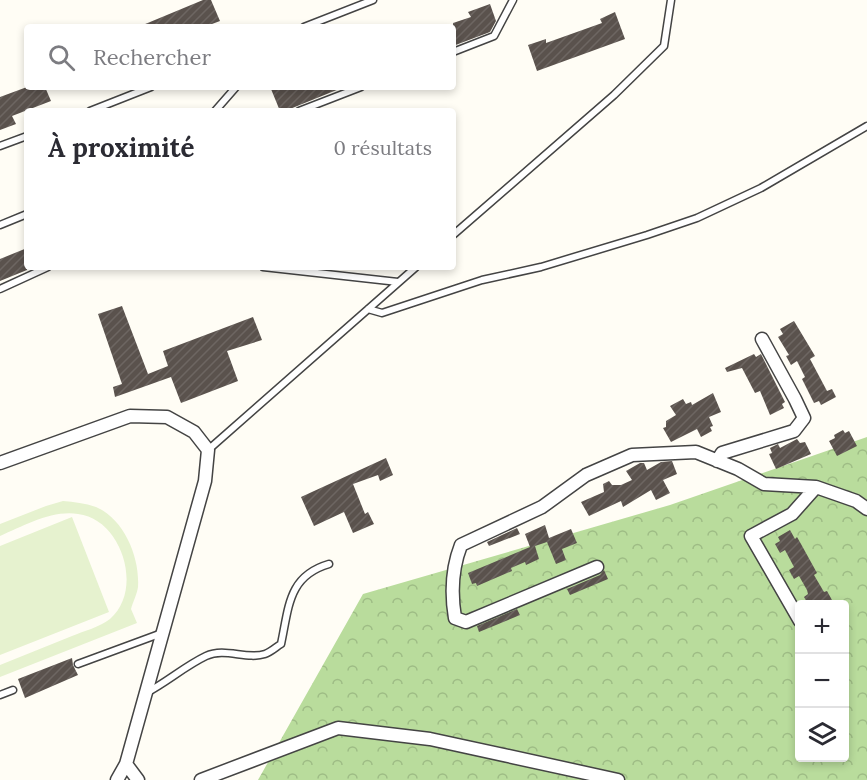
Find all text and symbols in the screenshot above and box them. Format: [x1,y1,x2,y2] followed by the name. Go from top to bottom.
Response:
[24,24,456,90] search box
[45,41,78,74] icon: search
[93,43,211,71] text: Rechercher
[48,131,194,164] text: À proximité
[333,135,432,160] text: 0 résultats
[795,600,849,762] map controls
[795,600,849,654] button: +
[795,654,849,708] button: −
[795,708,849,762] button: layers

